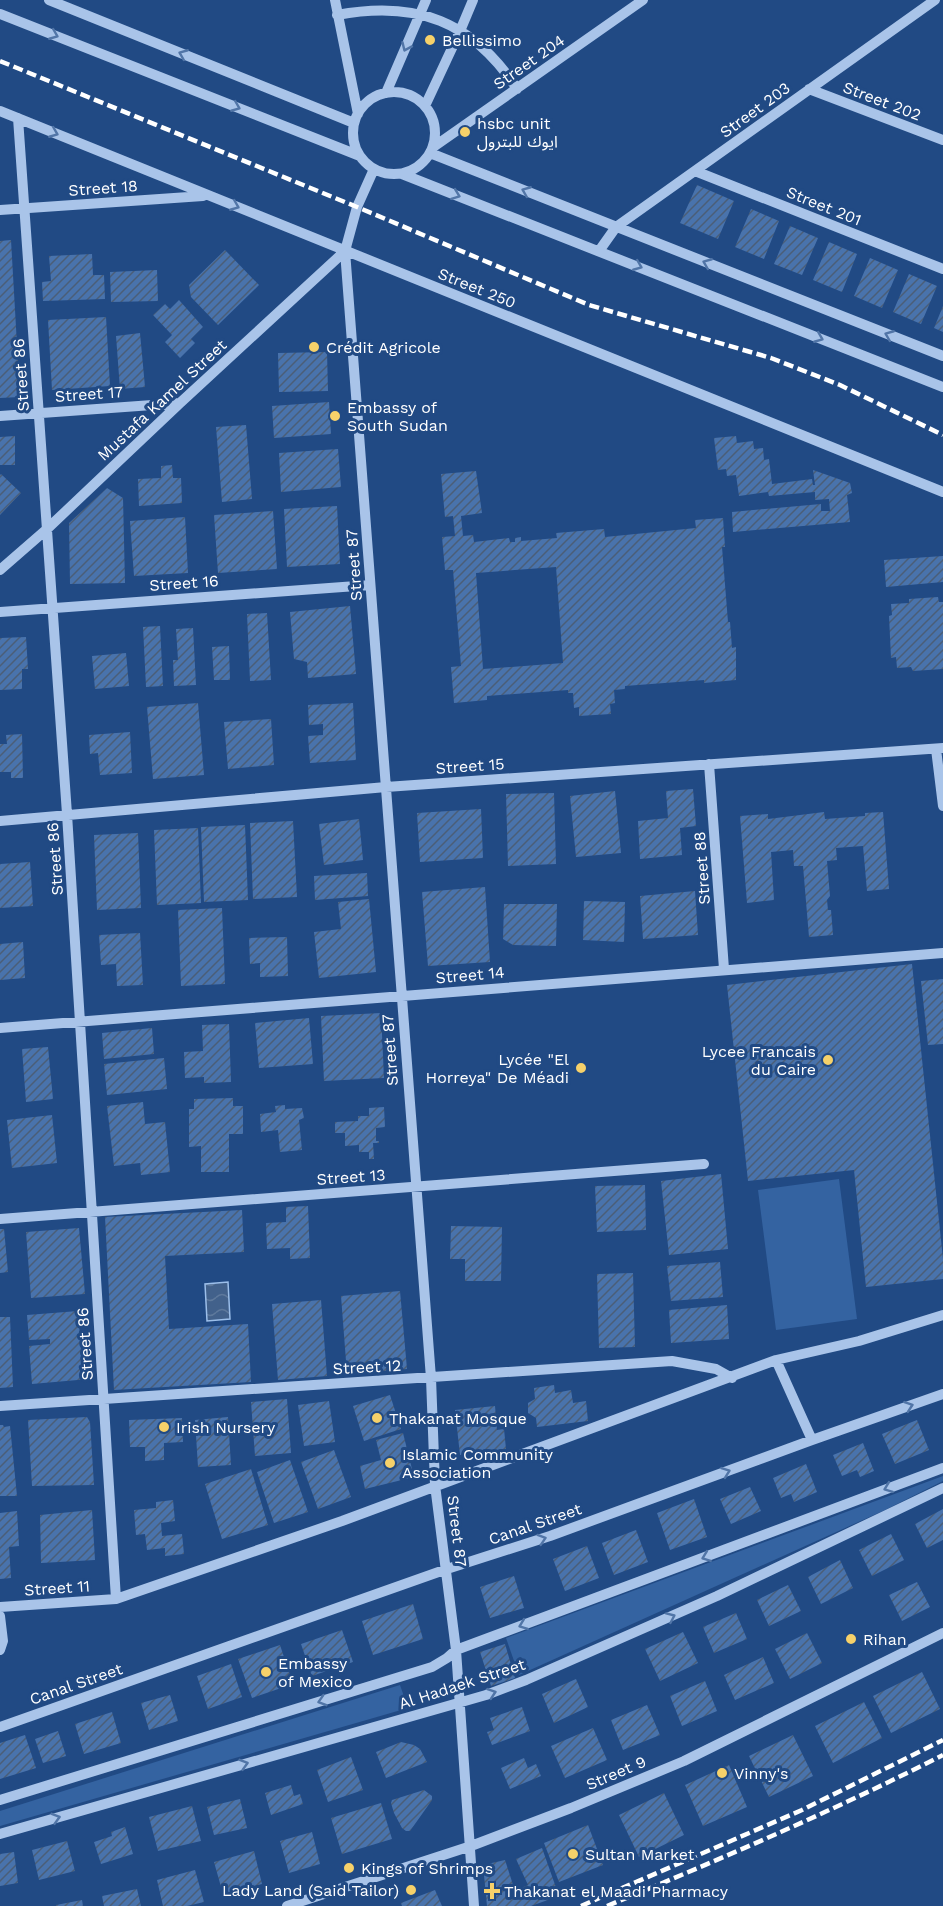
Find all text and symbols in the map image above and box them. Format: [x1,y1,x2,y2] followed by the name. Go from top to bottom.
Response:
[48,28,59,40] one-way arrow
[490,30,568,93] street label: Street 204
[442,31,522,50] place label: Bellissimo
[423,33,437,47] marker: Bellissimo
[401,40,413,51] one-way arrow
[179,49,190,61] one-way arrow
[840,77,924,125] street label: Street 202
[716,78,794,142] street label: Street 203
[229,100,240,112] one-way arrow
[477,114,558,152] place label: hsbc unit ايوك للبترول
[458,125,472,139] marker: hsbc unit ايوك للبترول
[48,126,59,138] one-way arrow
[68,176,138,200] street label: Street 18
[784,182,864,230] street label: Street 201
[521,186,532,198] one-way arrow
[450,188,461,200] one-way arrow
[229,199,240,211] one-way arrow
[703,258,714,270] one-way arrow
[632,259,643,271] one-way arrow
[435,264,519,312] street label: Street 250
[884,330,895,342] one-way arrow
[813,331,824,343] one-way arrow
[94,335,231,465] street label: Mustafa Kamel Street
[9,338,33,412] street label: Street 86
[326,338,441,357] place label: Crédit Agricole
[307,340,321,354] marker: Crédit Agricole
[54,382,124,406] street label: Street 17
[347,398,448,435] place label: Embassy of South Sudan
[328,409,342,423] marker: Embassy of South Sudan
[342,528,366,601] street label: Street 87
[149,571,219,595] street label: Street 16
[435,754,505,778] street label: Street 15
[43,822,67,896] street label: Street 86
[690,831,714,905] street label: Street 88
[435,962,506,987] street label: Street 14
[378,1013,402,1086] street label: Street 87
[702,1042,816,1079] place label: Lycee Francais du Caire
[426,1050,569,1087] place label: Lycée "El Horreya" De Méadi
[821,1053,835,1067] marker: Lycee Francais du Caire
[574,1061,588,1075] marker: Lycée "El Horreya" De Méadi
[316,1165,386,1189] street label: Street 13
[73,1307,97,1381] street label: Street 86
[332,1356,402,1378] street label: Street 12
[903,1401,914,1414] one-way arrow
[389,1409,527,1428] place label: Thakanat Mosque
[370,1411,384,1425] marker: Thakanat Mosque
[176,1418,276,1437] place label: Irish Nursery
[157,1420,171,1434] marker: Irish Nursery
[402,1445,554,1482] place label: Islamic Community Association
[383,1456,397,1470] marker: Islamic Community Association
[720,1466,730,1479] one-way arrow
[883,1481,894,1493] one-way arrow
[443,1494,471,1568] street label: Street 87
[486,1499,584,1549] street label: Canal Street
[536,1534,547,1546] one-way arrow
[701,1549,711,1562] one-way arrow
[24,1576,90,1600] street label: Street 11
[665,1612,676,1624] one-way arrow
[518,1618,529,1630] one-way arrow
[863,1630,907,1649] place label: Rihan
[844,1632,858,1646] marker: Rihan
[278,1654,352,1691] place label: Embassy of Mexico
[396,1655,528,1713] street label: Al Hadaek Street
[27,1659,125,1709] street label: Canal Street
[259,1665,273,1679] marker: Embassy of Mexico
[486,1687,497,1700] one-way arrow
[317,1694,328,1707] one-way arrow
[583,1752,649,1794] street label: Street 9
[238,1759,249,1771] one-way arrow
[734,1764,788,1783] place label: Vinny's
[715,1766,729,1780] marker: Vinny's
[50,1813,61,1825] one-way arrow
[585,1845,695,1864] place label: Sultan Market
[566,1847,580,1861] marker: Sultan Market
[361,1859,493,1878] place label: Kings of Shrimps
[342,1861,356,1875] marker: Kings of Shrimps
[222,1881,399,1900] place label: Lady Land (Said Tailor)
[504,1882,729,1901] place label: Thakanat el Maadi Pharmacy
[404,1883,418,1897] marker: Lady Land (Said Tailor)
[485,1884,499,1898] marker: Thakanat el Maadi Pharmacy

